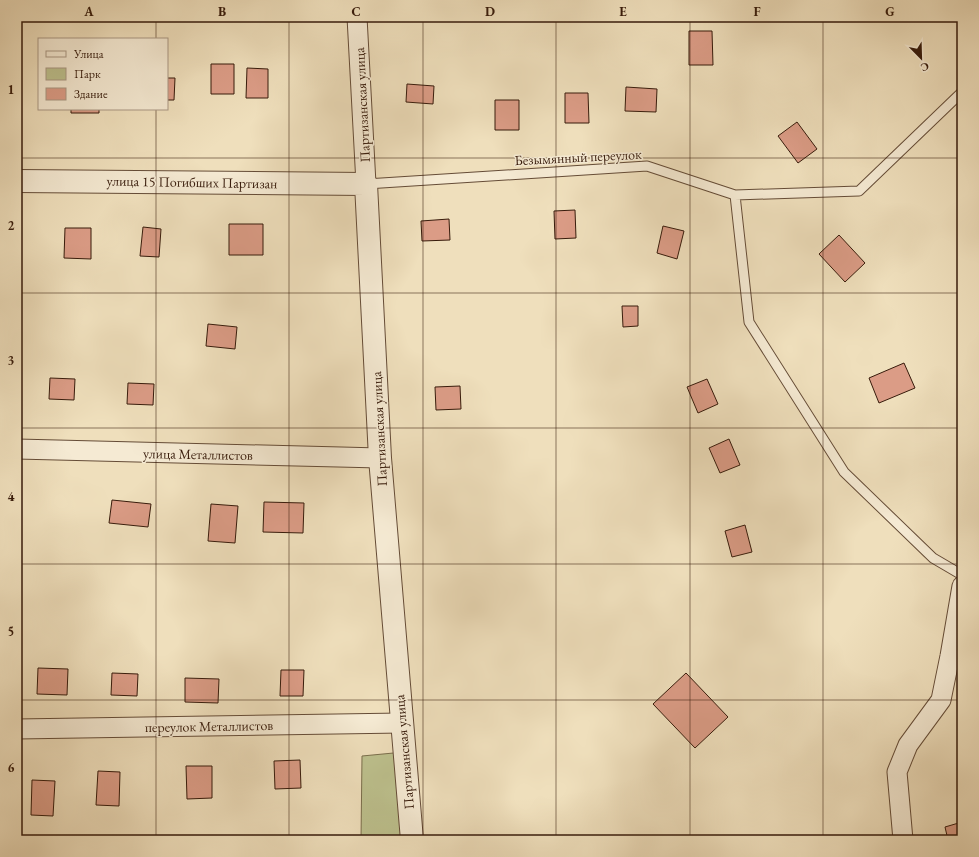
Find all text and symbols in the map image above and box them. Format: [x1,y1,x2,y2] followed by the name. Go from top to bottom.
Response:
[83,3,94,20] text: A
[218,3,226,20] text: B
[351,3,361,20] text: C
[485,3,495,20] text: D
[619,3,627,20] text: E
[753,3,761,20] text: F
[885,3,895,20] text: G
[38,38,168,110] legend
[901,38,941,78] north arrow
[73,46,104,62] text: Улица
[350,47,374,163] street label: Партизанская улица
[918,59,931,75] text: С
[74,66,101,82] text: Парк
[8,81,15,98] text: 1
[74,86,108,102] text: Здание
[514,145,642,169] street label: Безымянный переулок
[106,172,278,192] street label: улица 15 Погибших Партизан
[8,217,15,234] text: 2
[8,352,15,369] text: 3
[367,371,391,487] street label: Партизанская улица
[143,444,253,464] street label: улица Металлистов
[8,488,15,505] text: 4
[8,623,14,640] text: 5
[390,693,418,810] street label: Партизанская улица
[145,716,273,736] street label: переулок Металлистов
[8,759,15,776] text: 6

